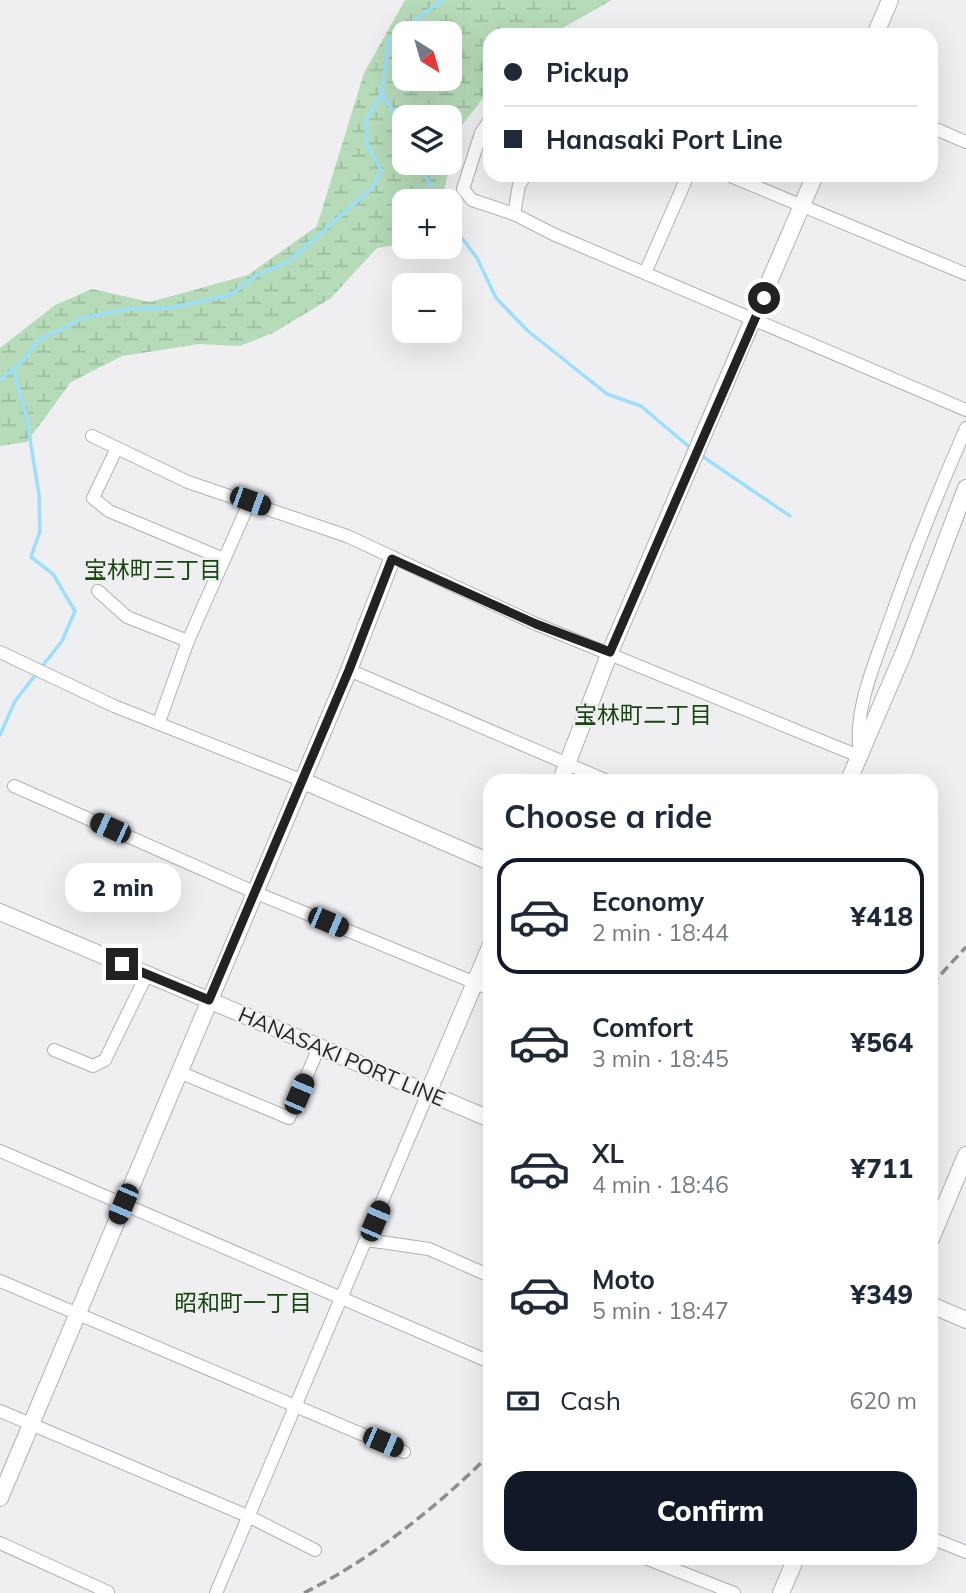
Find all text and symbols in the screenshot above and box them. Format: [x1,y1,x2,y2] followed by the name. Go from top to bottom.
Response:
[392,21,462,91] north arrow
[392,21,462,343] map controls
[546,56,629,89] text: Pickup
[392,105,462,175] button: layers
[546,123,783,156] text: Hanasaki Port Line
[392,189,462,259] button: +
[392,273,462,343] button: −
[748,282,780,314] route start
[227,484,274,518] car
[84,555,222,584] district label: 宝林町三丁目
[574,700,712,729] district label: 宝林町二丁目
[504,796,712,836] text: Choose a ride
[87,810,134,846] car
[64,862,180,912] callout: 2 min
[92,873,154,902] text: 2 min
[508,885,571,948] icon: car
[592,885,704,918] text: Economy
[851,900,913,933] text: ¥418
[305,904,352,940] car
[592,918,729,947] text: 2 min · 18:44
[106,948,138,980] route end
[235,1001,449,1111] street label: HANASAKI PORT LINE
[508,1011,571,1074] icon: car
[592,1011,693,1044] text: Comfort
[851,1026,913,1059] text: ¥564
[592,1044,729,1073] text: 3 min · 18:45
[282,1071,317,1117] car
[508,1137,571,1200] icon: car
[592,1137,624,1170] text: XL
[851,1152,913,1185] text: ¥711
[592,1170,729,1199] text: 4 min · 18:46
[106,1181,141,1227] car
[358,1198,393,1244] car
[508,1263,571,1326] icon: car
[592,1263,655,1296] text: Moto
[851,1278,913,1311] text: ¥349
[174,1288,312,1317] district label: 昭和町一丁目
[592,1296,729,1325] text: 5 min · 18:47
[504,1382,542,1420] icon: cash
[560,1384,621,1417] text: Cash
[849,1386,917,1415] text: 620 m
[360,1424,407,1460] car
[504,1471,917,1551] button: Confirm

